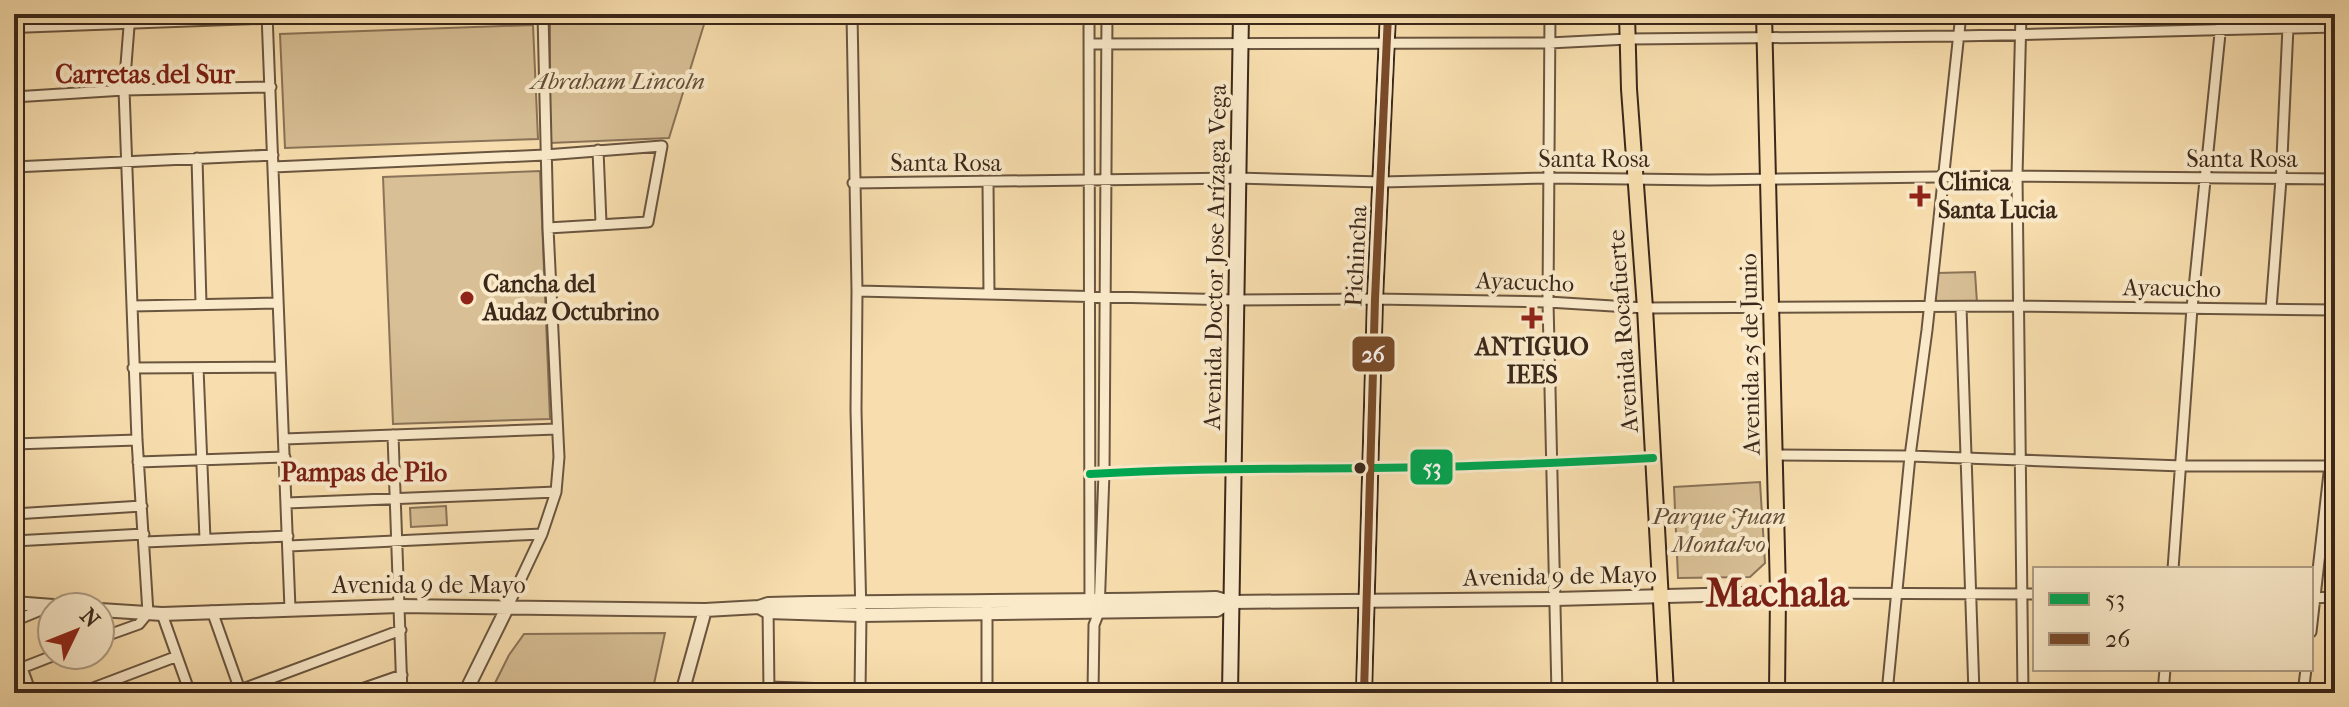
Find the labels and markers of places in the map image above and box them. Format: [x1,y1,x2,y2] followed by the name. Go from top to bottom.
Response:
[1938,168,2058,224] place label: Clinica Santa Lucia
[1909,185,1931,207] marker: Clinica Santa Lucia
[481,270,659,326] place label: Cancha del Audaz Octubrino
[458,289,476,307] marker: Cancha del Audaz Octubrino
[1521,307,1543,329] marker: ANTIGUO IEES
[1473,333,1589,389] place label: ANTIGUO IEES
[1352,460,1368,476] unlabelled marker

